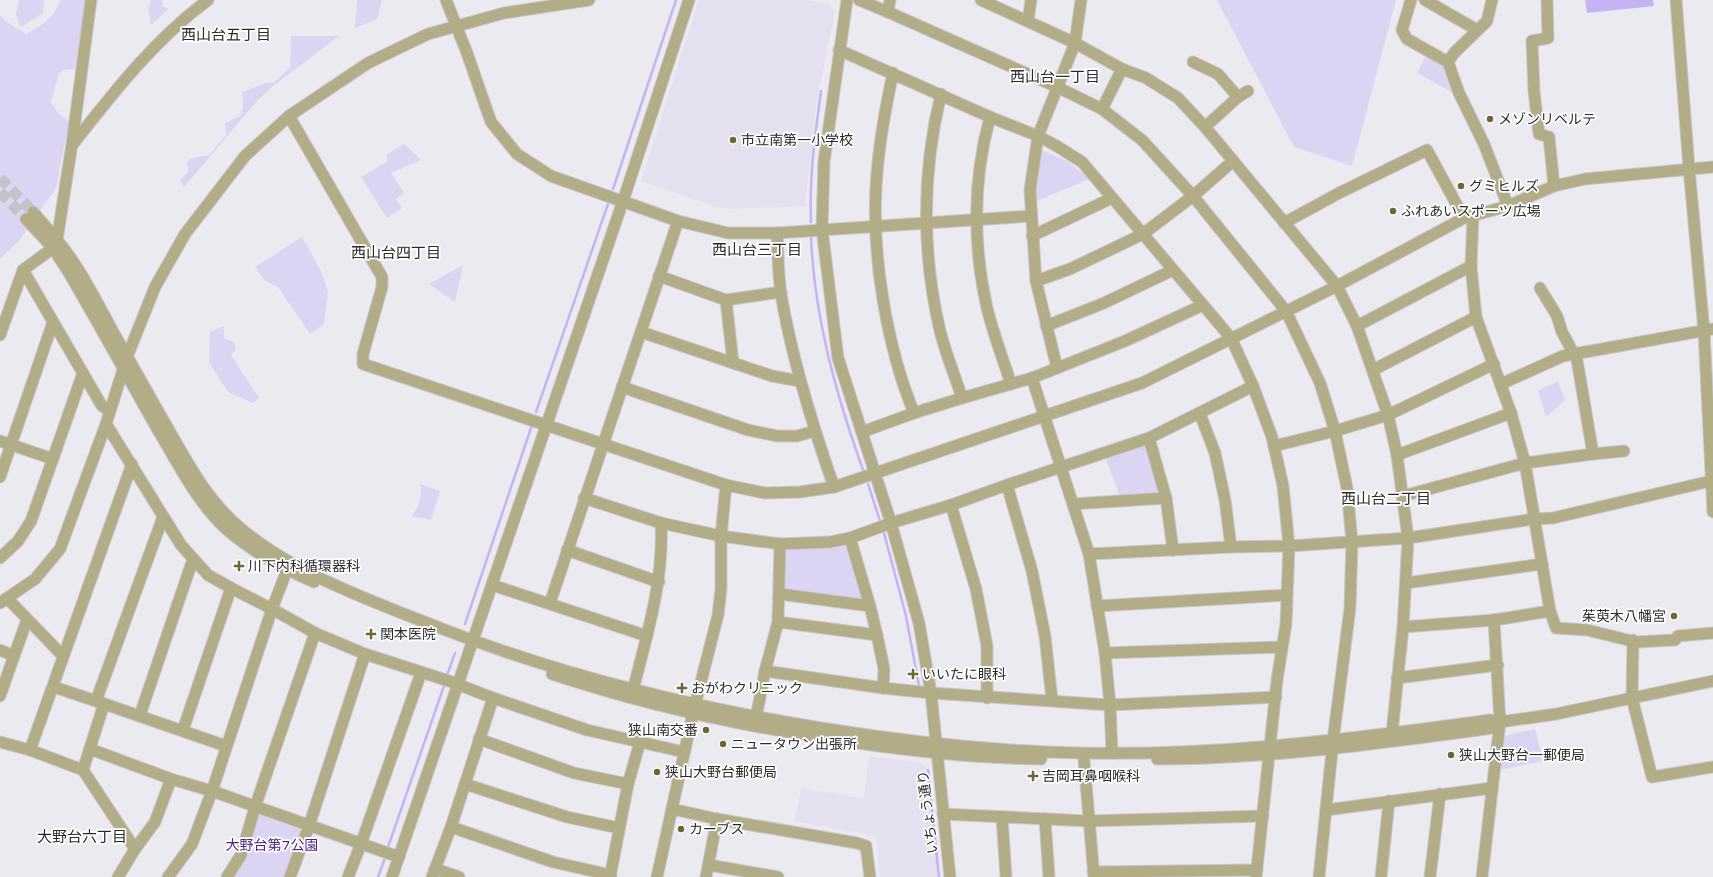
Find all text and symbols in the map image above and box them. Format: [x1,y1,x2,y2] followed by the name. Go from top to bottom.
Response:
[181,26,271,44] district label: 西山台五丁目
[1010,68,1100,86] district label: 西山台一丁目
[1498,111,1596,128] place label: メゾンリベルテ
[1485,114,1495,124] marker: メゾンリベルテ
[741,132,853,149] place label: 市立南第一小学校
[728,135,738,145] marker: 市立南第一小学校
[1469,178,1539,195] place label: グミヒルズ
[1456,181,1466,191] marker: グミヒルズ
[1401,203,1541,220] place label: ふれあいスポーツ広場
[1388,206,1398,216] marker: ふれあいスポーツ広場
[712,241,802,259] district label: 西山台三丁目
[351,244,441,262] district label: 西山台四丁目
[1341,490,1431,508] district label: 西山台二丁目
[248,558,360,575] place label: 川下内科循環器科
[233,560,245,572] marker: 川下内科循環器科
[1582,608,1666,625] place label: 茱萸木八幡宮
[1669,611,1679,621] marker: 茱萸木八幡宮
[380,626,436,643] place label: 関本医院
[365,628,377,640] marker: 関本医院
[922,666,1006,683] place label: いいたに眼科
[907,668,919,680] marker: いいたに眼科
[691,680,803,697] place label: おがわクリニック
[676,682,688,694] marker: おがわクリニック
[628,722,698,739] place label: 狭山南交番
[701,725,711,735] marker: 狭山南交番
[731,736,857,753] place label: ニュータウン出張所
[718,739,728,749] marker: ニュータウン出張所
[1459,747,1585,764] place label: 狭山大野台一郵便局
[1446,750,1456,760] marker: 狭山大野台一郵便局
[665,764,777,781] place label: 狭山大野台郵便局
[652,767,662,777] marker: 狭山大野台郵便局
[1042,768,1140,785] place label: 吉岡耳鼻咽喉科
[914,769,942,855] street label: いちょう通り
[1027,770,1039,782] marker: 吉岡耳鼻咽喉科
[689,821,744,838] place label: カーブス
[676,824,686,834] marker: カーブス
[37,828,127,846] district label: 大野台六丁目
[226,837,318,854] park label: 大野台第7公園

